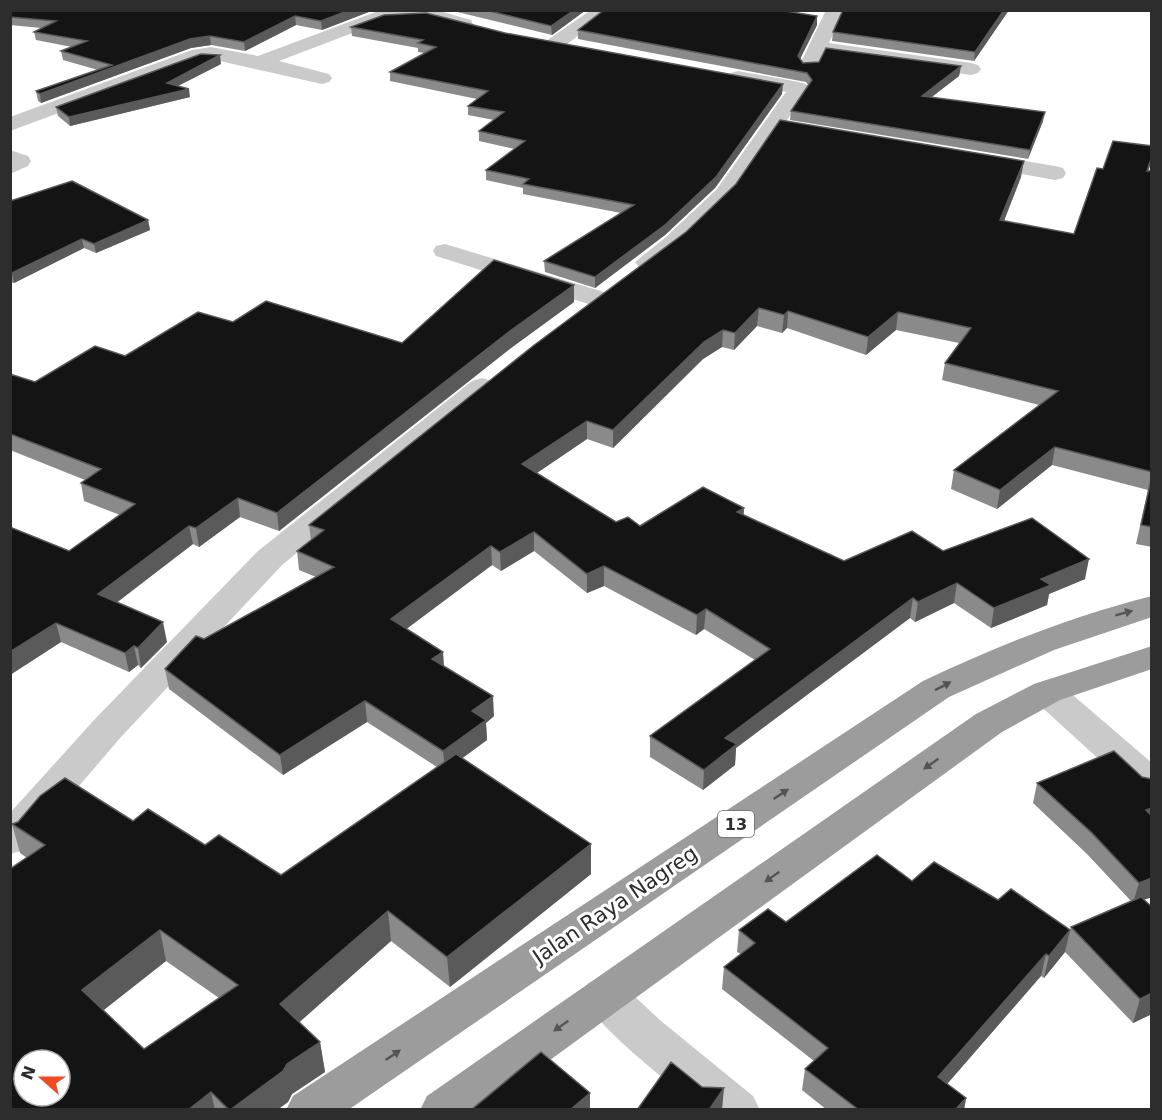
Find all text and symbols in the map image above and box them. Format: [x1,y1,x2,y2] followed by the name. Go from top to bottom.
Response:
[1115,608,1133,617] one-way arrow
[935,681,952,691] one-way arrow
[923,758,939,770] one-way arrow
[773,788,789,799] one-way arrow
[718,811,754,837] road number: 13
[527,841,702,970] street label: Jalan Raya Nagreg
[764,871,780,883] one-way arrow
[554,1020,570,1032] one-way arrow
[12,1048,72,1108] north arrow
[384,1049,400,1061] one-way arrow
[17,1063,40,1082] text: N

